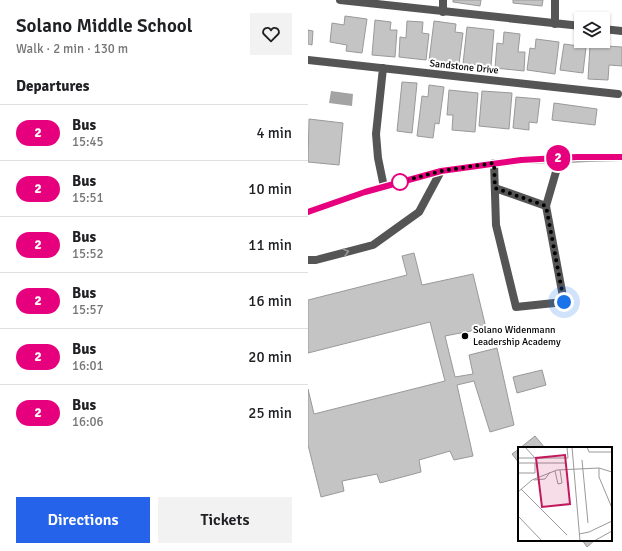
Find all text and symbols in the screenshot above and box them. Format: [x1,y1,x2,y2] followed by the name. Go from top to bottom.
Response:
[574,12,610,48] map controls
[574,12,610,48] button: layers
[250,13,292,55] button: heart
[16,14,192,38] text: Solano Middle School
[16,41,128,57] text: Walk · 2 min · 130 m
[429,57,499,77] street label: Sandstone Drive
[16,77,89,95] text: Departures
[72,116,96,134] text: Bus
[34,124,42,141] text: 2
[256,124,292,142] text: 4 min
[72,134,104,150] text: 15:45
[545,145,571,171] line badge: 2
[554,149,562,166] text: 2
[72,172,96,190] text: Bus
[391,173,409,191] unlabelled marker
[34,180,42,197] text: 2
[248,180,292,198] text: 10 min
[72,190,104,206] text: 15:51
[72,228,96,246] text: Bus
[34,236,42,253] text: 2
[248,236,292,254] text: 11 min
[72,246,104,262] text: 15:52
[342,248,349,257] one-way arrow
[72,284,96,302] text: Bus
[34,292,42,309] text: 2
[248,292,292,310] text: 16 min
[554,292,574,312] your location
[72,302,104,318] text: 15:57
[473,324,561,348] place label: Solano Widenmann Leadership Academy
[460,331,470,341] marker: Solano Widenmann Leadership Academy
[72,340,96,358] text: Bus
[34,348,42,365] text: 2
[248,348,292,366] text: 20 min
[72,358,104,374] text: 16:01
[72,396,96,414] text: Bus
[34,404,42,421] text: 2
[248,404,292,422] text: 25 min
[72,414,104,430] text: 16:06
[518,447,612,541] inset map
[16,497,150,543] button: Directions
[158,497,292,543] button: Tickets

